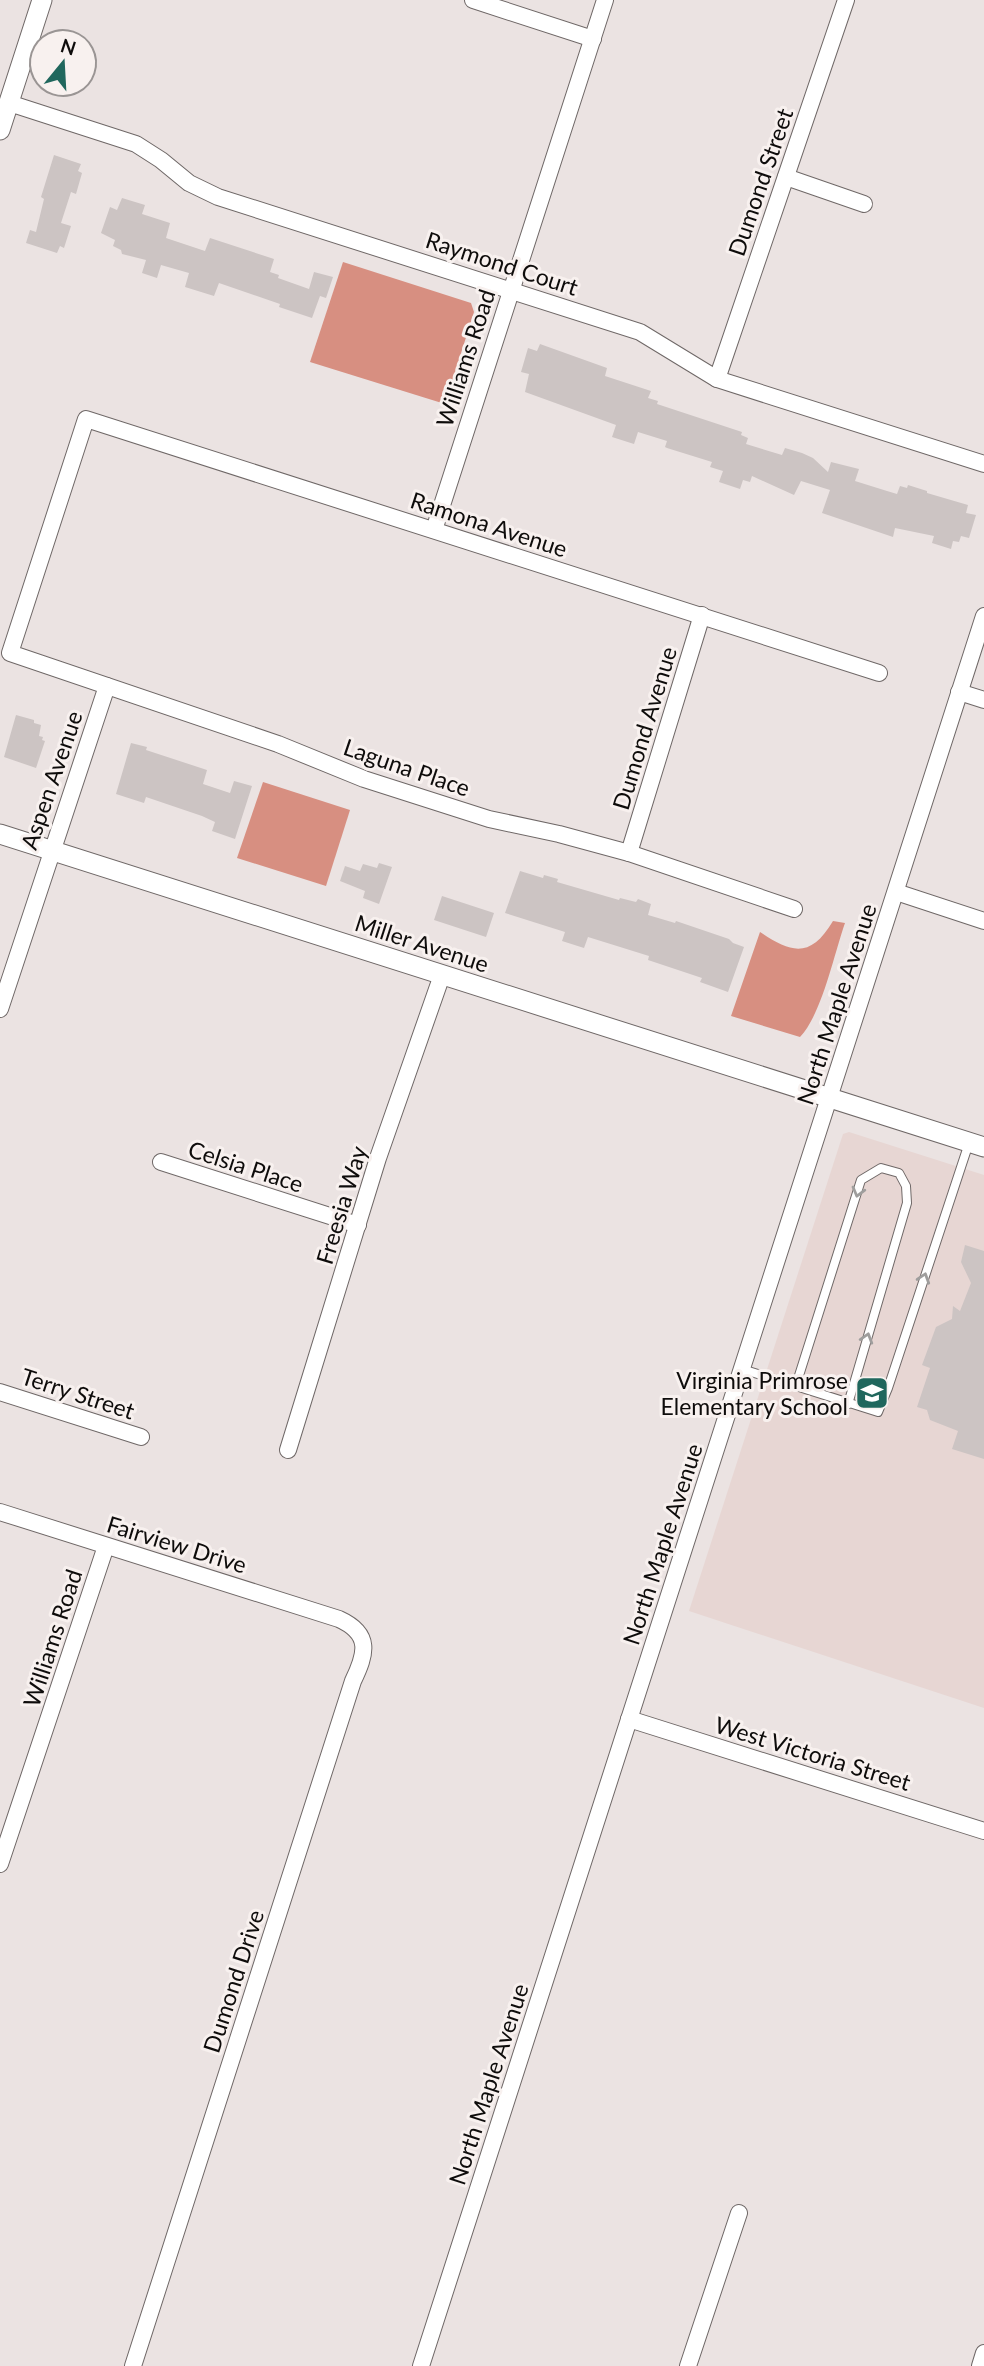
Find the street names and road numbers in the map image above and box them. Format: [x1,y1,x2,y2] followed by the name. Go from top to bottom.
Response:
[722,104,799,259] street label: Dumond Street
[422,225,582,301] street label: Raymond Court
[430,286,500,430] street label: Williams Road
[407,485,571,563] street label: Ramona Avenue
[606,643,682,813] street label: Dumond Avenue
[14,707,88,853] street label: Aspen Avenue
[340,732,474,802] street label: Laguna Place
[790,900,882,1108] street label: North Maple Avenue
[352,908,492,978] street label: Miller Avenue
[185,1134,307,1198] street label: Celsia Place
[310,1142,372,1268] street label: Freesia Way
[18,1362,139,1425] street label: Terry Street
[616,1440,708,1648] street label: North Maple Avenue
[104,1509,250,1579] street label: Fairview Drive
[17,1566,87,1710] street label: Williams Road
[712,1710,915,1796] street label: West Victoria Street
[197,1906,269,2056] street label: Dumond Drive
[442,1980,534,2188] street label: North Maple Avenue

